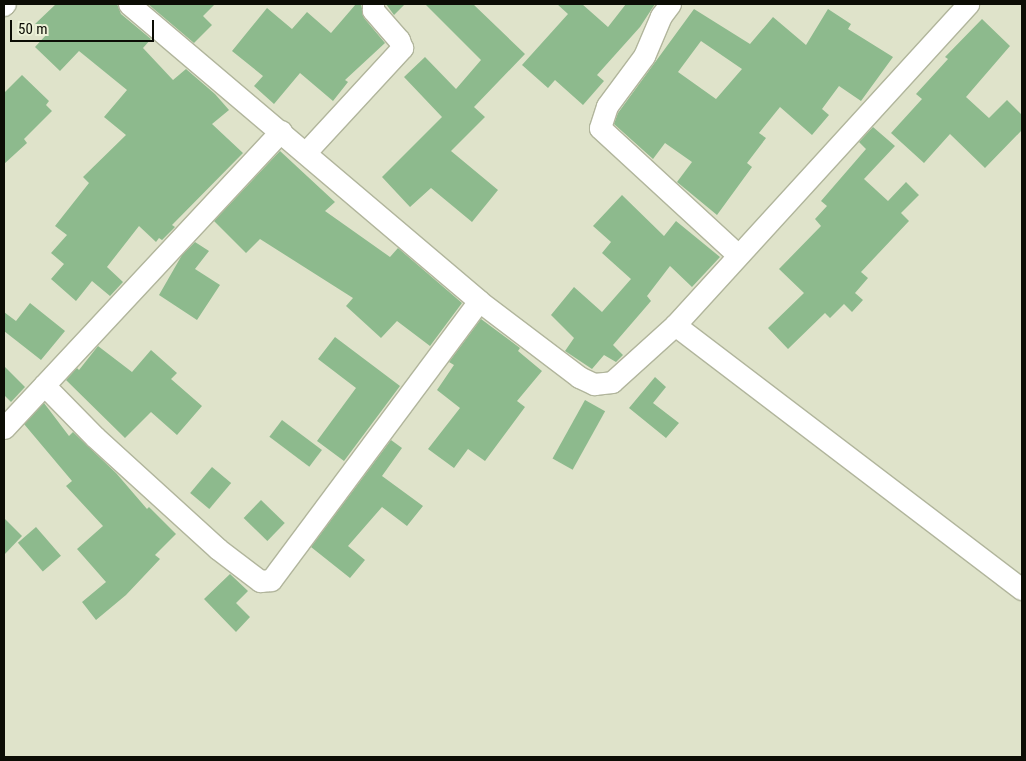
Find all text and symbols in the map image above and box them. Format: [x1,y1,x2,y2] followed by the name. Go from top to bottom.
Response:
[12,10,156,42] scale bar
[18,20,48,38] text: 50 m

